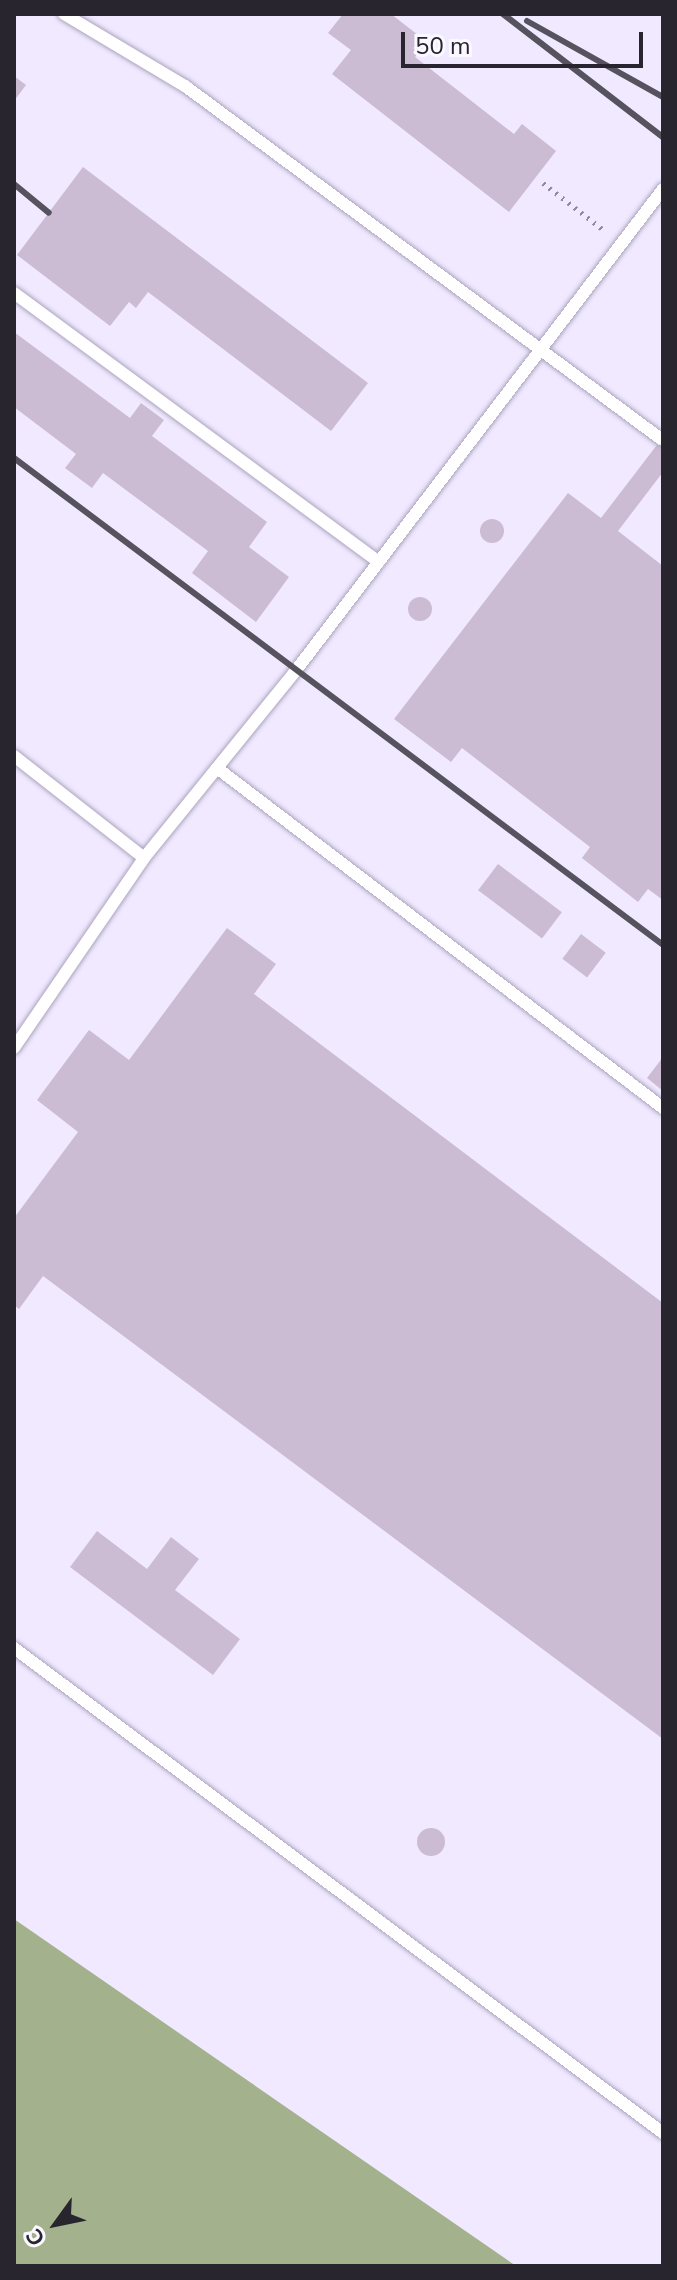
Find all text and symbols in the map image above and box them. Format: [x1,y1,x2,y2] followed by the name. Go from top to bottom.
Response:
[405,16,647,66] scale bar
[415,30,471,62] text: 50 m
[16,2184,96,2264] north arrow
[19,2223,53,2252] text: С

